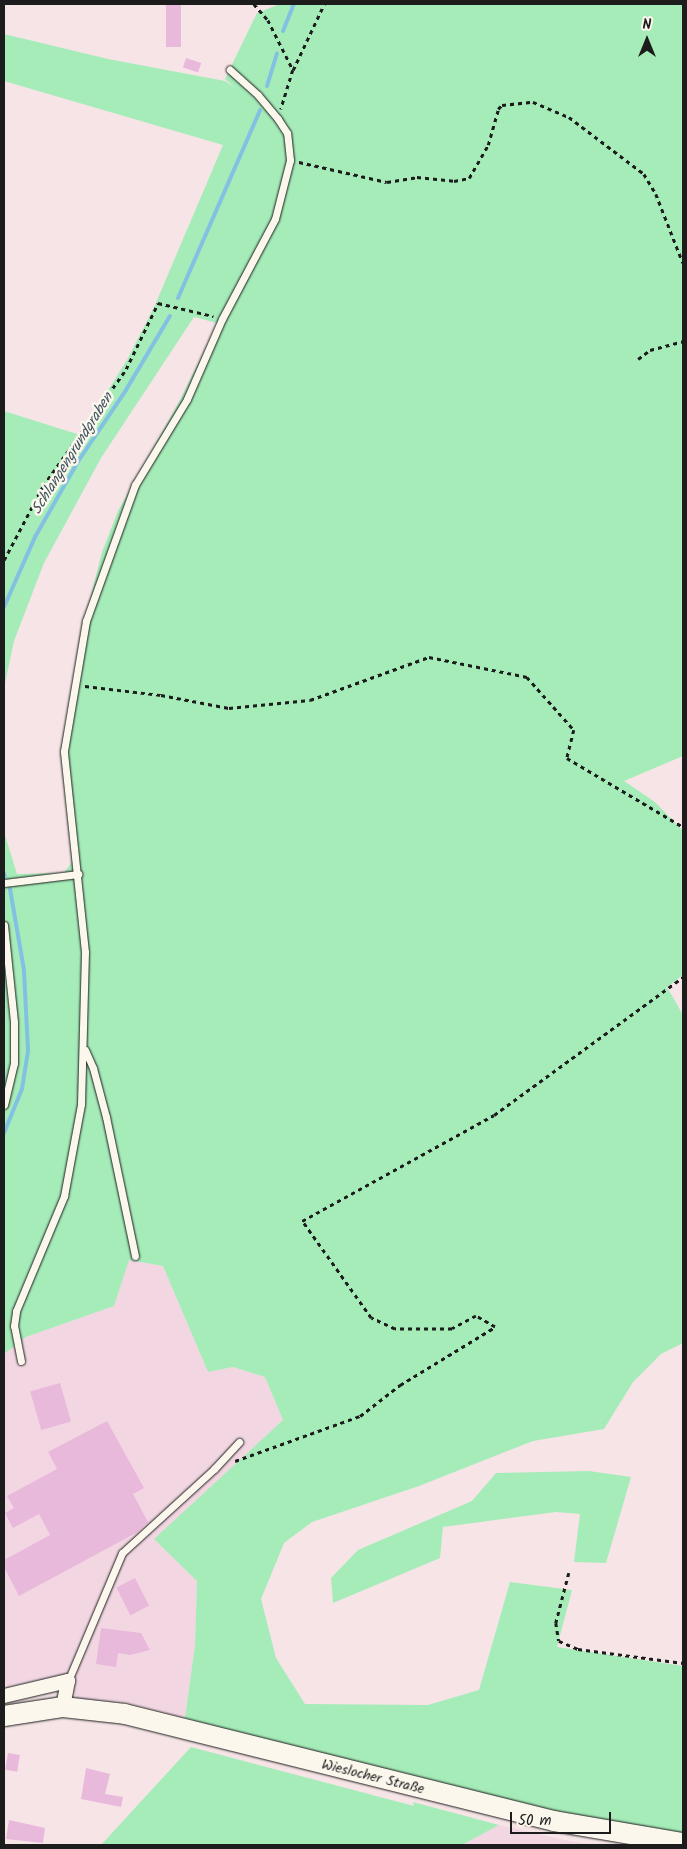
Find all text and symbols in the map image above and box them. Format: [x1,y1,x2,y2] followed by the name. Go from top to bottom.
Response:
[643,14,651,36] text: N
[622,15,672,65] north arrow
[28,390,118,518] water label: Schlangengrundgraben
[320,1756,426,1798] street label: Wieslocher Straße
[512,1802,613,1834] scale bar
[518,1809,552,1833] text: 50 m

